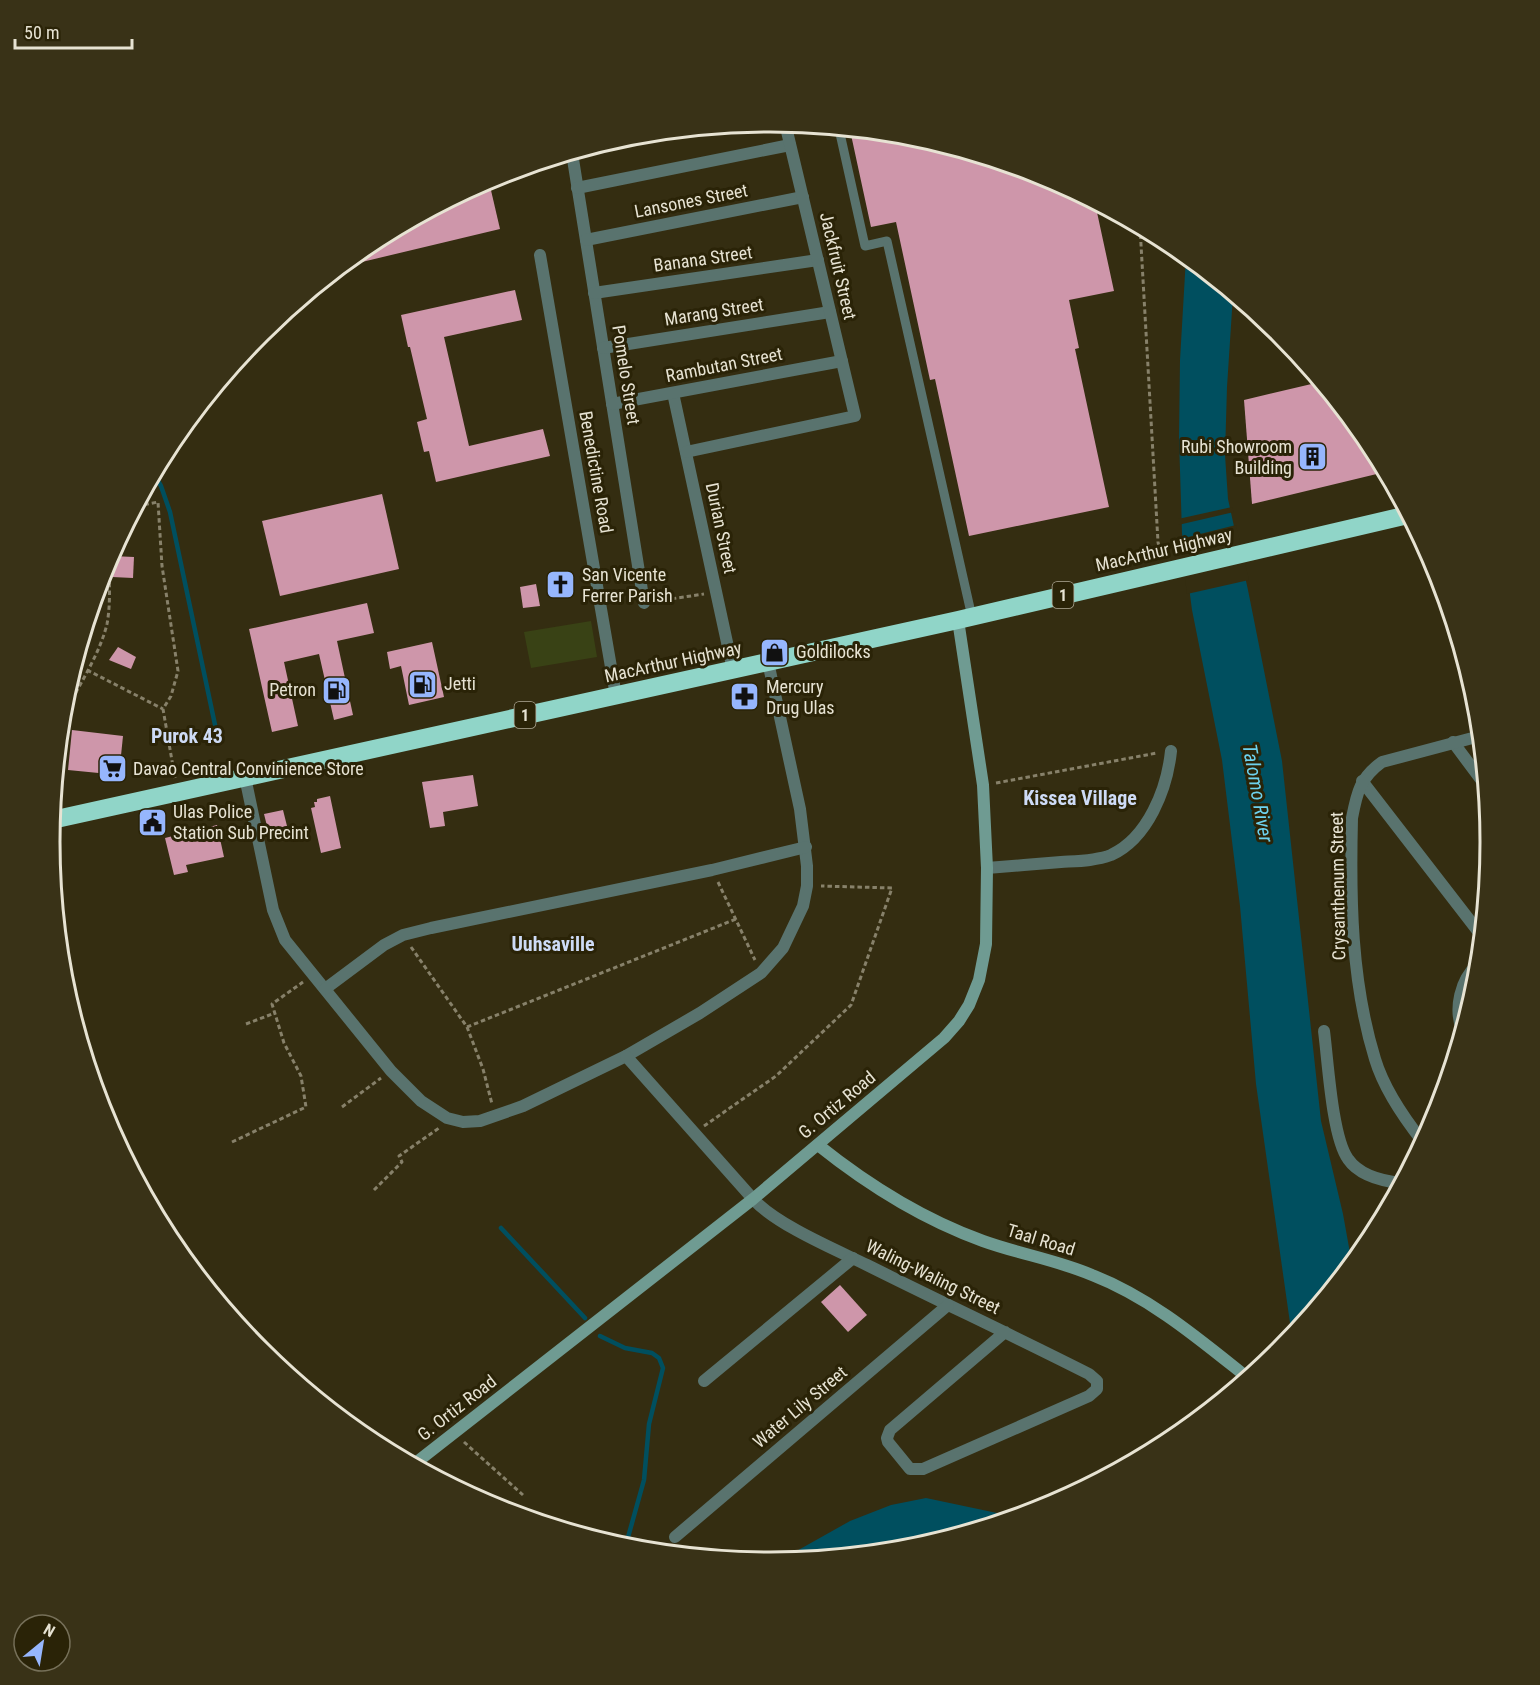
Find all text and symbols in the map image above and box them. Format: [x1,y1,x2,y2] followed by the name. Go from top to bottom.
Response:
[15,12,132,50] scale bar
[24,22,59,43] text: 50 m
[633,179,749,222] street label: Lansones Street
[816,210,861,322] street label: Jackfruit Street
[652,241,754,276] street label: Banana Street
[663,293,765,330] street label: Marang Street
[608,324,645,426] street label: Pomelo Street
[664,343,784,386] street label: Rambutan Street
[575,409,618,535] street label: Benedictine Road
[1181,436,1292,478] place label: Rubi Showroom Building
[1297,441,1329,473] building icon: Rubi Showroom Building
[702,481,741,575] street label: Durian Street
[1093,523,1235,575] street label: MacArthur Highway
[582,564,673,606] place label: San Vicente Ferrer Parish
[545,569,577,601] church icon: San Vicente Ferrer Parish
[1052,582,1074,608] road number: 1
[759,636,791,668] shop icon: Goldilocks
[602,637,744,686] street label: MacArthur Highway
[796,641,871,662] place label: Goldilocks
[407,668,439,700] fuel station icon: Jetti
[444,673,476,694] place label: Jetti
[321,674,353,706] fuel station icon: Petron
[766,676,835,718] place label: Mercury Drug Ulas
[269,679,316,700] place label: Petron
[729,681,761,713] pharmacy icon: Mercury Drug Ulas
[514,702,536,728] road number: 1
[151,724,223,748] district label: Purok 43
[1238,742,1279,845] water label: Talomo River
[96,753,128,785] supermarket icon: Davao Central Convinience Store
[133,758,364,779] place label: Davao Central Convinience Store
[1023,786,1137,810] district label: Kissea Village
[173,801,309,843] place label: Ulas Police Station Sub Precint
[136,806,168,838] public building icon: Ulas Police Station Sub Precint
[1326,812,1349,961] street label: Crysanthenum Street
[511,932,595,956] district label: Uuhsaville
[794,1066,879,1143] street label: G. Ortiz Road
[1005,1219,1078,1260] street label: Taal Road
[863,1235,1004,1318] street label: Waling-Waling Street
[748,1361,851,1452] street label: Water Lily Street
[413,1370,500,1445] street label: G. Ortiz Road
[12,1613,72,1673] north arrow
[40,1620,58,1641] text: N

